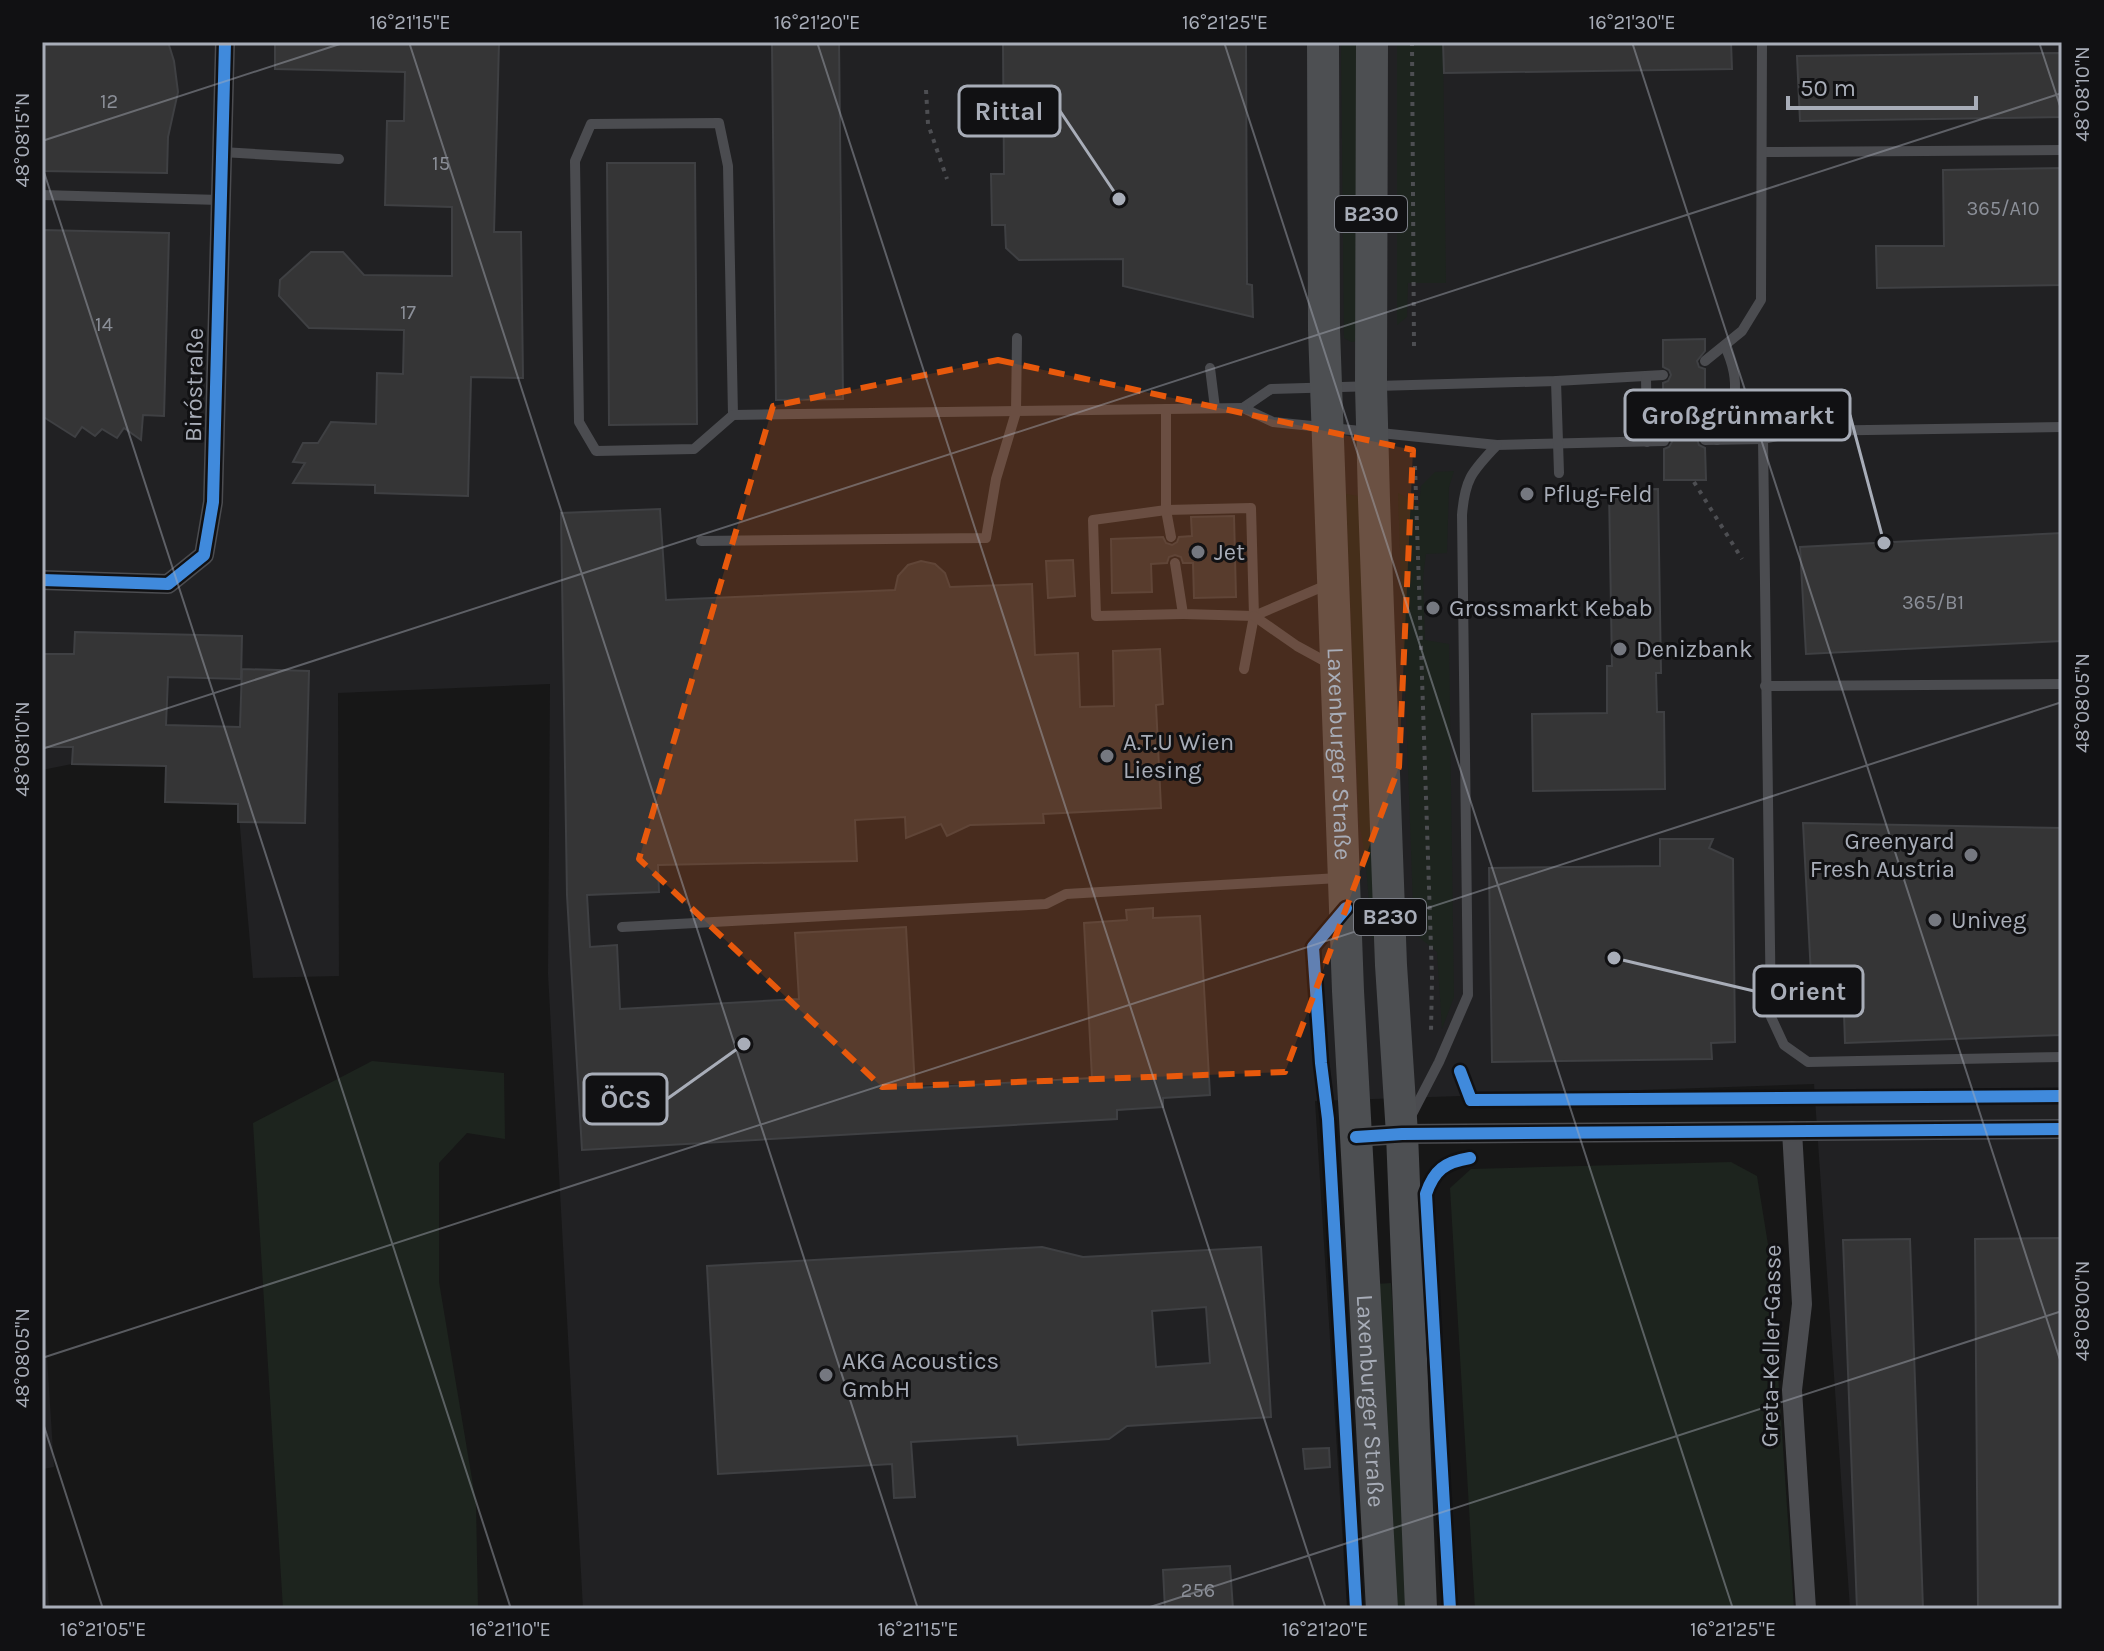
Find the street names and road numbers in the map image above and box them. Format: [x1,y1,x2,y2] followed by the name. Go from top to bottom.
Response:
[1335,196,1407,232] road number: B230
[179,328,209,442] street label: Biróstraße
[1322,647,1357,861] street label: Laxenburger Straße
[1354,899,1426,935] road number: B230
[1755,1244,1787,1448] street label: Greta-Keller-Gasse
[1351,1294,1390,1508] street label: Laxenburger Straße

